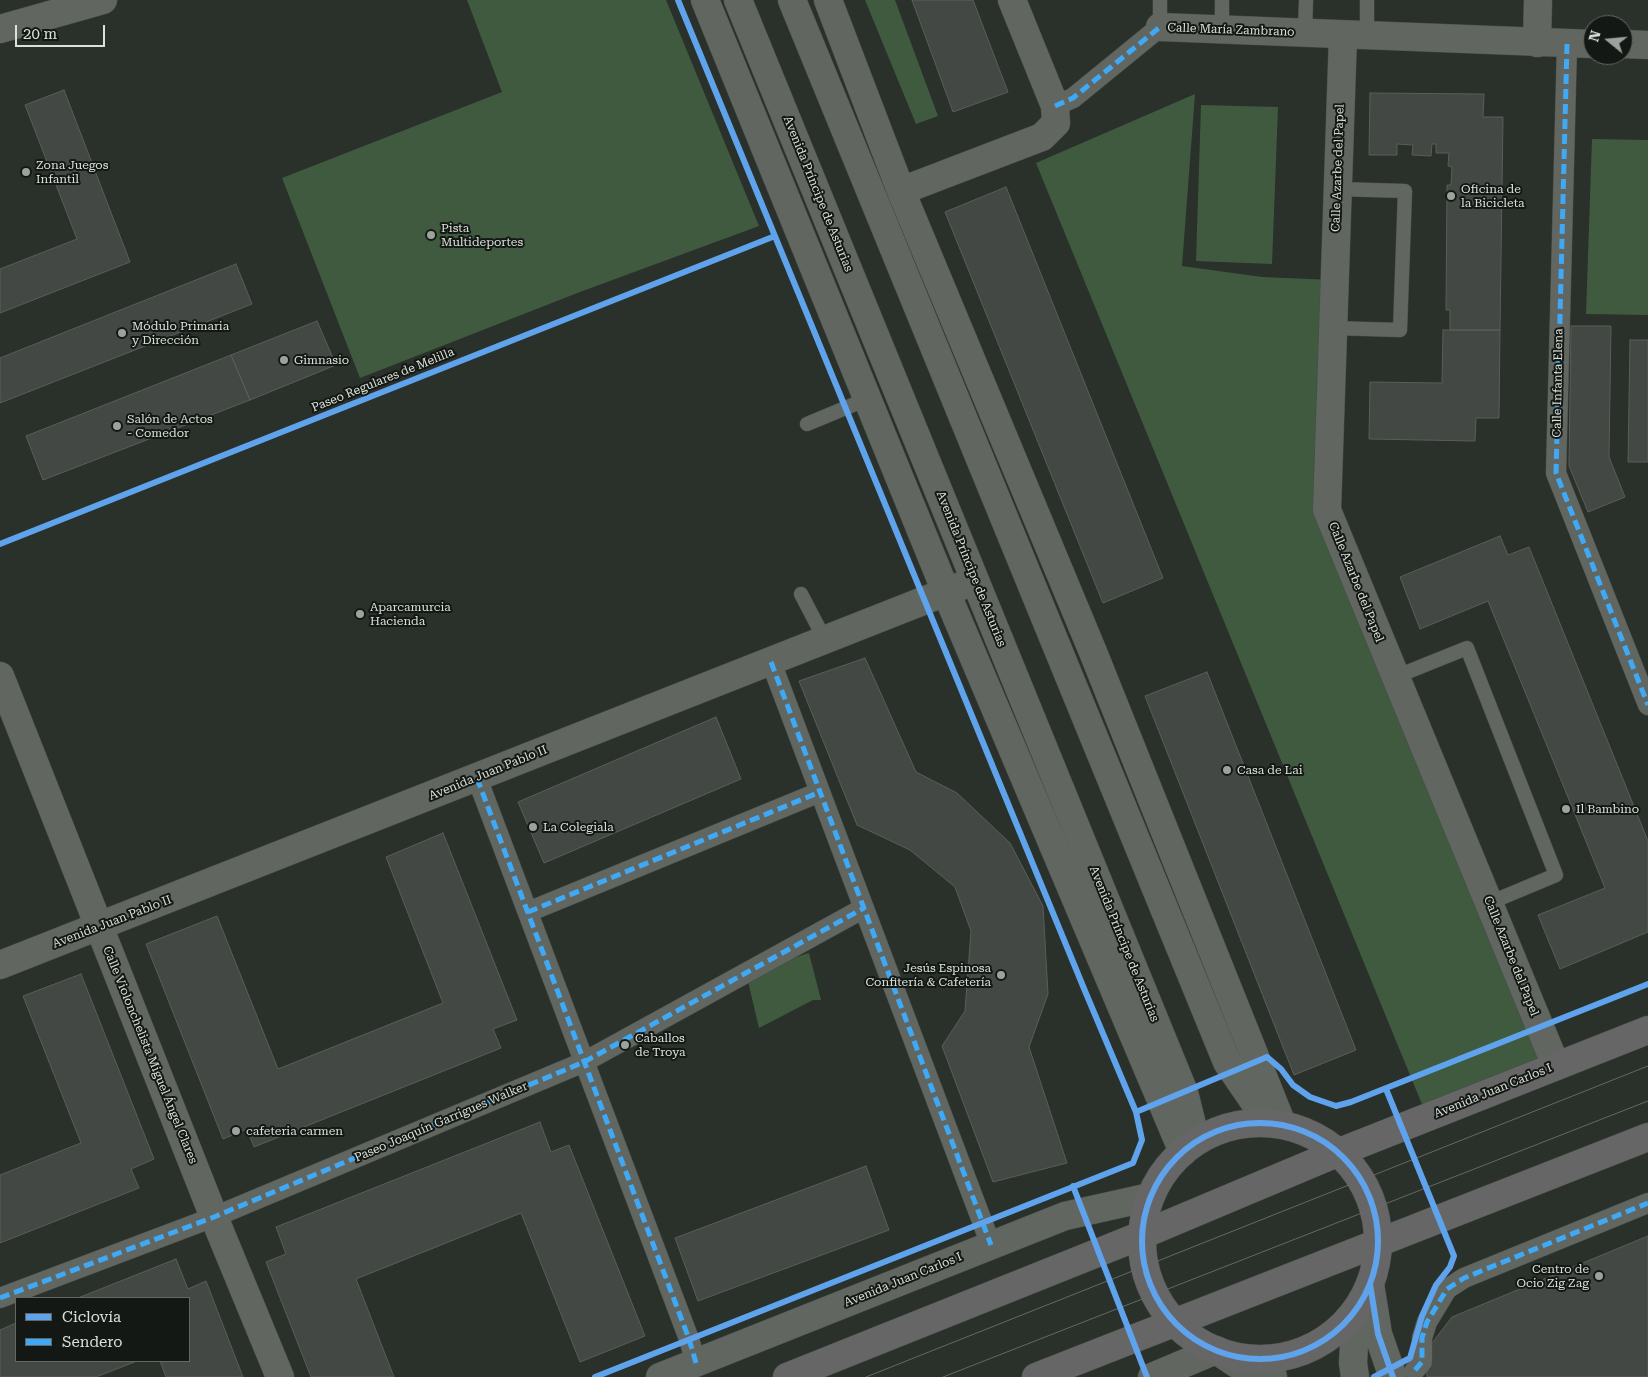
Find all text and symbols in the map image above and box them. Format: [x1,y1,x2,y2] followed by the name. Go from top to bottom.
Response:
[18,15,108,47] scale bar
[1583,15,1633,65] north arrow
[1167,21,1295,39] street label: Calle María Zambrano
[23,25,57,43] text: 20 m
[1585,28,1604,43] text: N
[1329,104,1347,232] street label: Calle Azarbe del Papel
[780,114,856,274] street label: Avenida Príncipe de Asturias
[36,158,108,186] place label: Zona Juegos Infantil
[20,166,32,178] marker: Zona Juegos Infantil
[1461,182,1525,210] place label: Oficina de la Bicicleta
[1445,190,1457,202] marker: Oficina de la Bicicleta
[441,221,523,249] place label: Pista Multideportes
[425,229,437,241] marker: Pista Multideportes
[132,319,229,347] place label: Módulo Primaria y Dirección
[116,327,128,339] marker: Módulo Primaria y Dirección
[1550,328,1566,438] street label: Calle Infanta Elena
[310,345,456,415] street label: Paseo Regulares de Melilla
[294,353,349,367] place label: Gimnasio
[278,354,290,366] marker: Gimnasio
[127,412,213,440] place label: Salón de Actos - Comedor
[111,420,123,432] marker: Salón de Actos - Comedor
[933,489,1009,649] street label: Avenida Príncipe de Asturias
[1325,520,1387,644] street label: Calle Azarbe del Papel
[370,600,451,628] place label: Aparcamurcia Hacienda
[354,608,366,620] marker: Aparcamurcia Hacienda
[427,743,549,803] street label: Avenida Juan Pablo II
[1237,763,1302,777] place label: Casa de Lai
[1221,764,1233,776] marker: Casa de Lai
[1576,802,1639,816] place label: Il Bambino
[1560,803,1572,815] marker: Il Bambino
[543,820,614,834] place label: La Colegiala
[527,821,539,833] marker: La Colegiala
[1086,864,1162,1024] street label: Avenida Príncipe de Asturias
[50,893,174,951] street label: Avenida Juan Pablo II
[1480,894,1542,1018] street label: Calle Azarbe del Papel
[100,944,200,1166] street label: Calle Violonchelista Miguel Ángel Clares
[865,961,991,989] place label: Jesús Espinosa Confitería & Cafetería
[995,969,1007,981] marker: Jesús Espinosa Confitería & Cafetería
[635,1031,686,1059] place label: Caballos de Troya
[619,1039,631,1051] marker: Caballos de Troya
[1432,1061,1554,1121] street label: Avenida Juan Carlos I
[352,1079,530,1165] street label: Paseo Joaquín Garrigues Walker
[246,1124,343,1138] place label: cafeteria carmen
[230,1125,242,1137] marker: cafeteria carmen
[842,1250,964,1310] street label: Avenida Juan Carlos I
[1516,1262,1589,1290] place label: Centro de Ocio Zig Zag
[1593,1270,1605,1282] marker: Centro de Ocio Zig Zag
[15,1297,190,1362] legend
[62,1308,121,1326] text: Ciclovía
[62,1333,123,1351] text: Sendero

